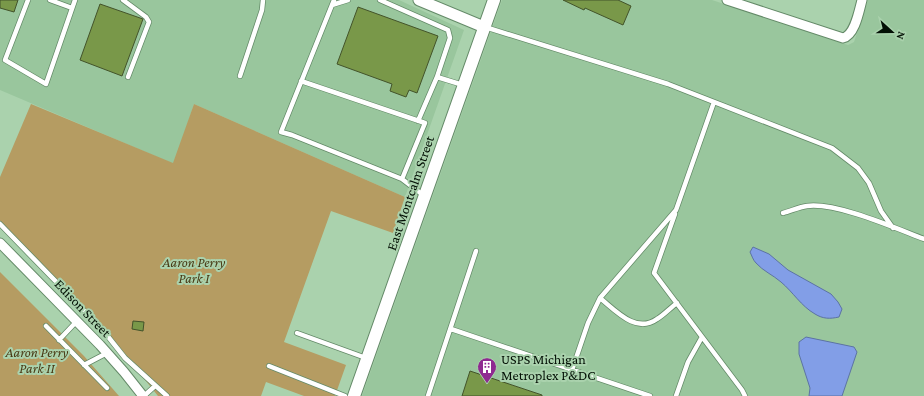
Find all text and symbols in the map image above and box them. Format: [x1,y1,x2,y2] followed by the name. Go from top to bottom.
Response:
[872,12,912,52] north arrow
[894,30,908,42] text: N
[383,133,437,252] street label: East Montcalm Street
[162,254,226,286] park label: Aaron Perry Park I
[52,276,115,340] street label: Edison Street
[5,344,69,376] park label: Aaron Perry Park II
[501,351,595,383] place label: USPS Michigan Metroplex P&DC
[476,356,498,384] building icon: USPS Michigan Metroplex P&DC

